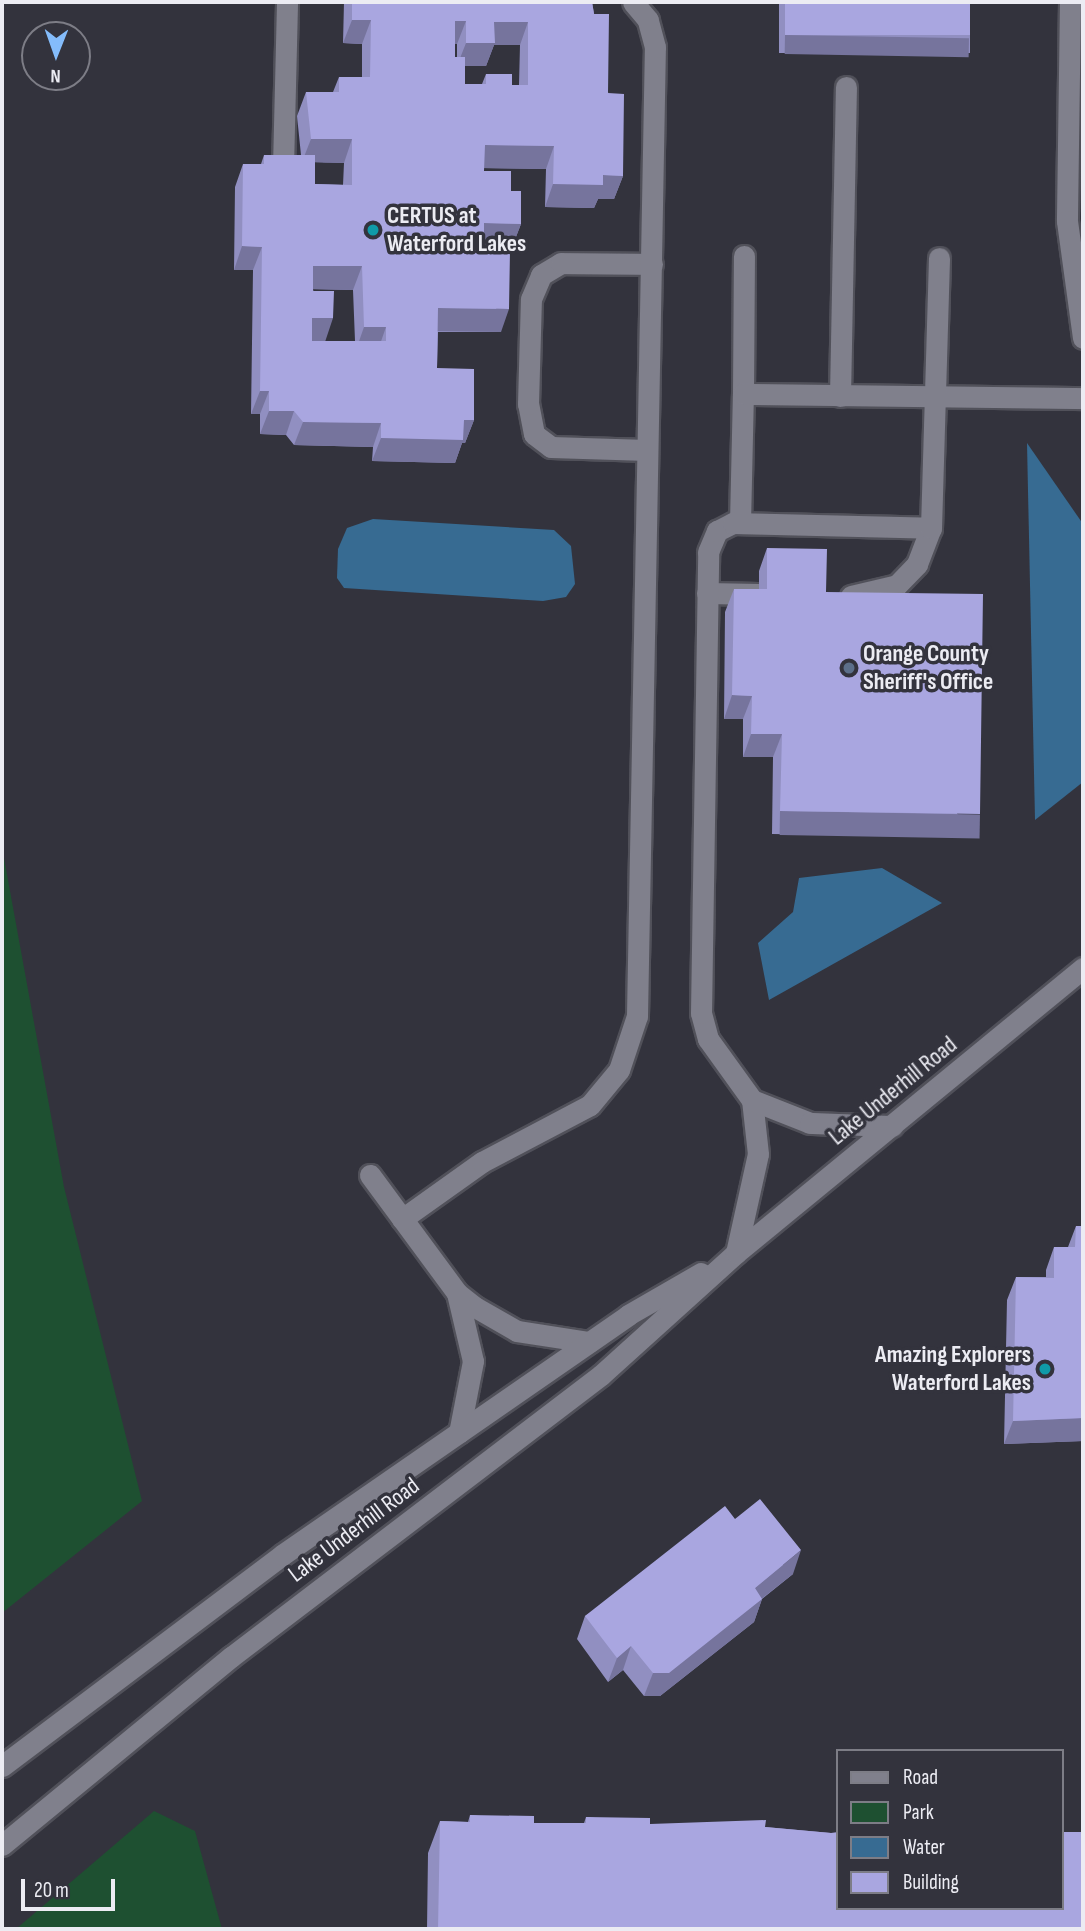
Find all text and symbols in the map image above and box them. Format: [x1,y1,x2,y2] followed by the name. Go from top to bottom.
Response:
[21,21,91,91] north arrow
[50,64,61,87] text: N
[387,202,526,258] place label: CERTUS at Waterford Lakes
[365,222,381,238] marker: CERTUS at Waterford Lakes
[863,640,993,696] place label: Orange County Sheriff's Office
[841,660,857,676] marker: Orange County Sheriff's Office
[823,1031,963,1151] street label: Lake Underhill Road
[875,1341,1031,1397] place label: Amazing Explorers Waterford Lakes
[1037,1361,1053,1377] marker: Amazing Explorers Waterford Lakes
[283,1471,425,1589] street label: Lake Underhill Road
[836,1749,1064,1910] legend
[903,1765,938,1790] text: Road
[903,1800,934,1825] text: Park
[903,1835,945,1860] text: Water
[24,1864,119,1908] scale bar
[903,1870,959,1895] text: Building
[34,1878,69,1903] text: 20 m

